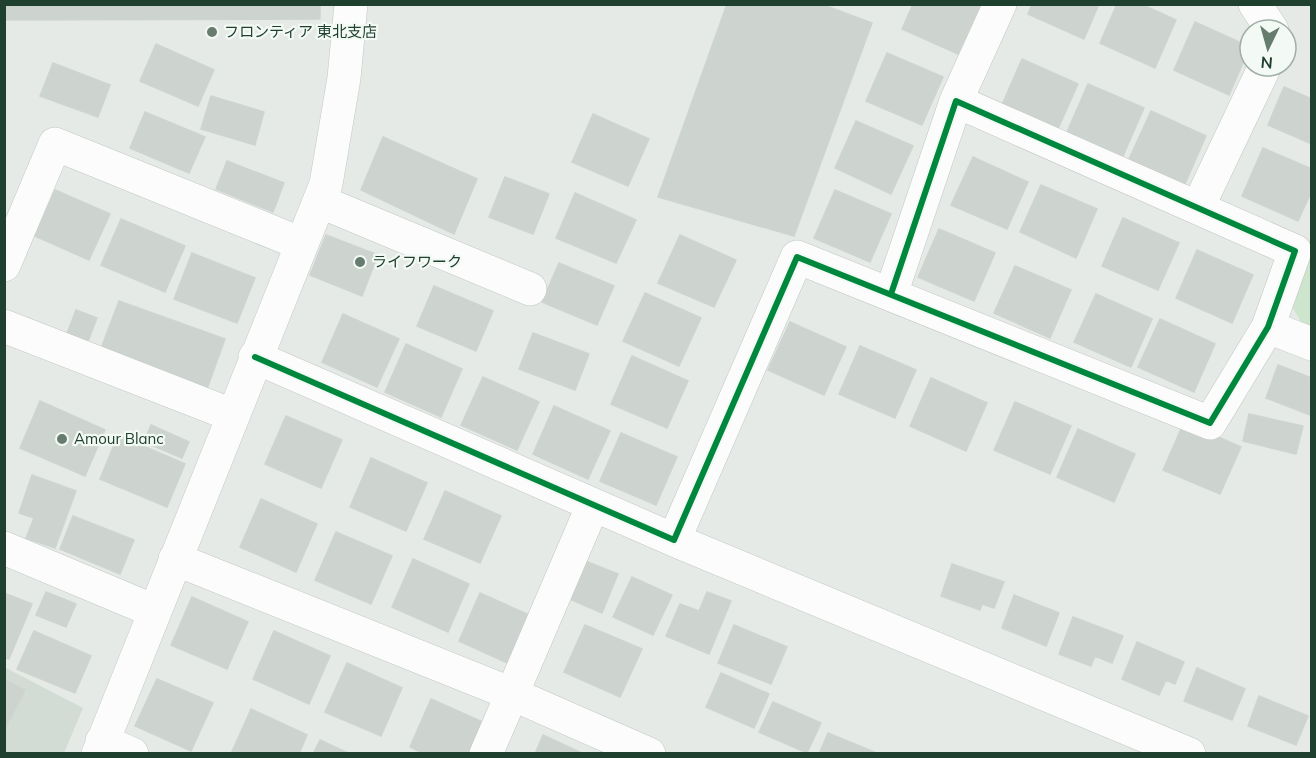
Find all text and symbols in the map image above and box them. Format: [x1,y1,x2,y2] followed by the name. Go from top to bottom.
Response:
[1238,18,1298,78] north arrow
[224,22,377,41] place label: フロンティア 東北支店
[205,25,219,39] marker: フロンティア 東北支店
[1260,52,1274,73] text: N
[372,252,462,271] place label: ライフワーク
[353,255,367,269] marker: ライフワーク
[74,429,164,448] place label: Amour Blanc
[55,432,69,446] marker: Amour Blanc

